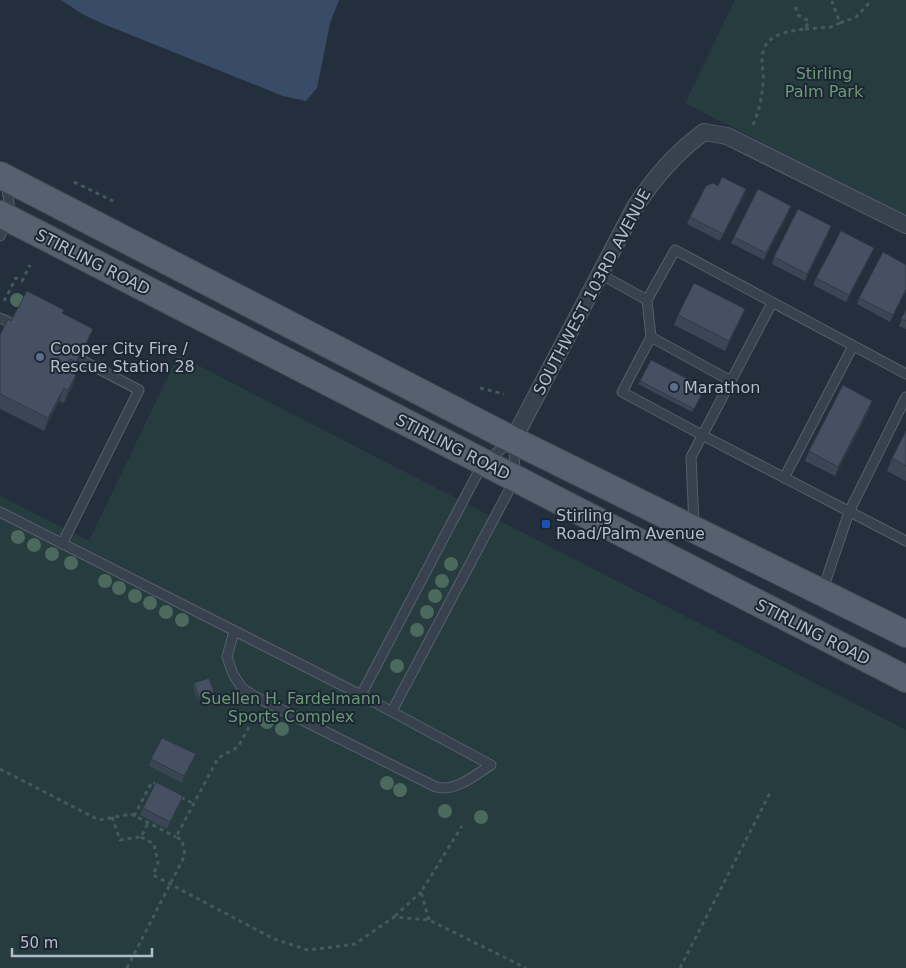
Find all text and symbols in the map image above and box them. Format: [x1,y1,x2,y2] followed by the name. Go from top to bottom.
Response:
[785,64,864,101] park label: Stirling Palm Park
[529,186,655,398] street label: SOUTHWEST 103RD AVENUE
[33,225,153,299] street label: STIRLING ROAD
[50,339,195,376] place label: Cooper City Fire / Rescue Station 28
[34,351,46,363] marker: Cooper City Fire / Rescue Station 28
[684,378,760,397] place label: Marathon
[668,381,680,393] marker: Marathon
[393,410,513,484] street label: STIRLING ROAD
[556,506,705,543] place label: Stirling Road/Palm Avenue
[540,518,552,530] marker: Stirling Road/Palm Avenue
[753,595,873,669] street label: STIRLING ROAD
[201,689,381,726] park label: Suellen H. Fardelmann Sports Complex
[12,926,152,958] scale bar
[20,934,58,952] text: 50 m

